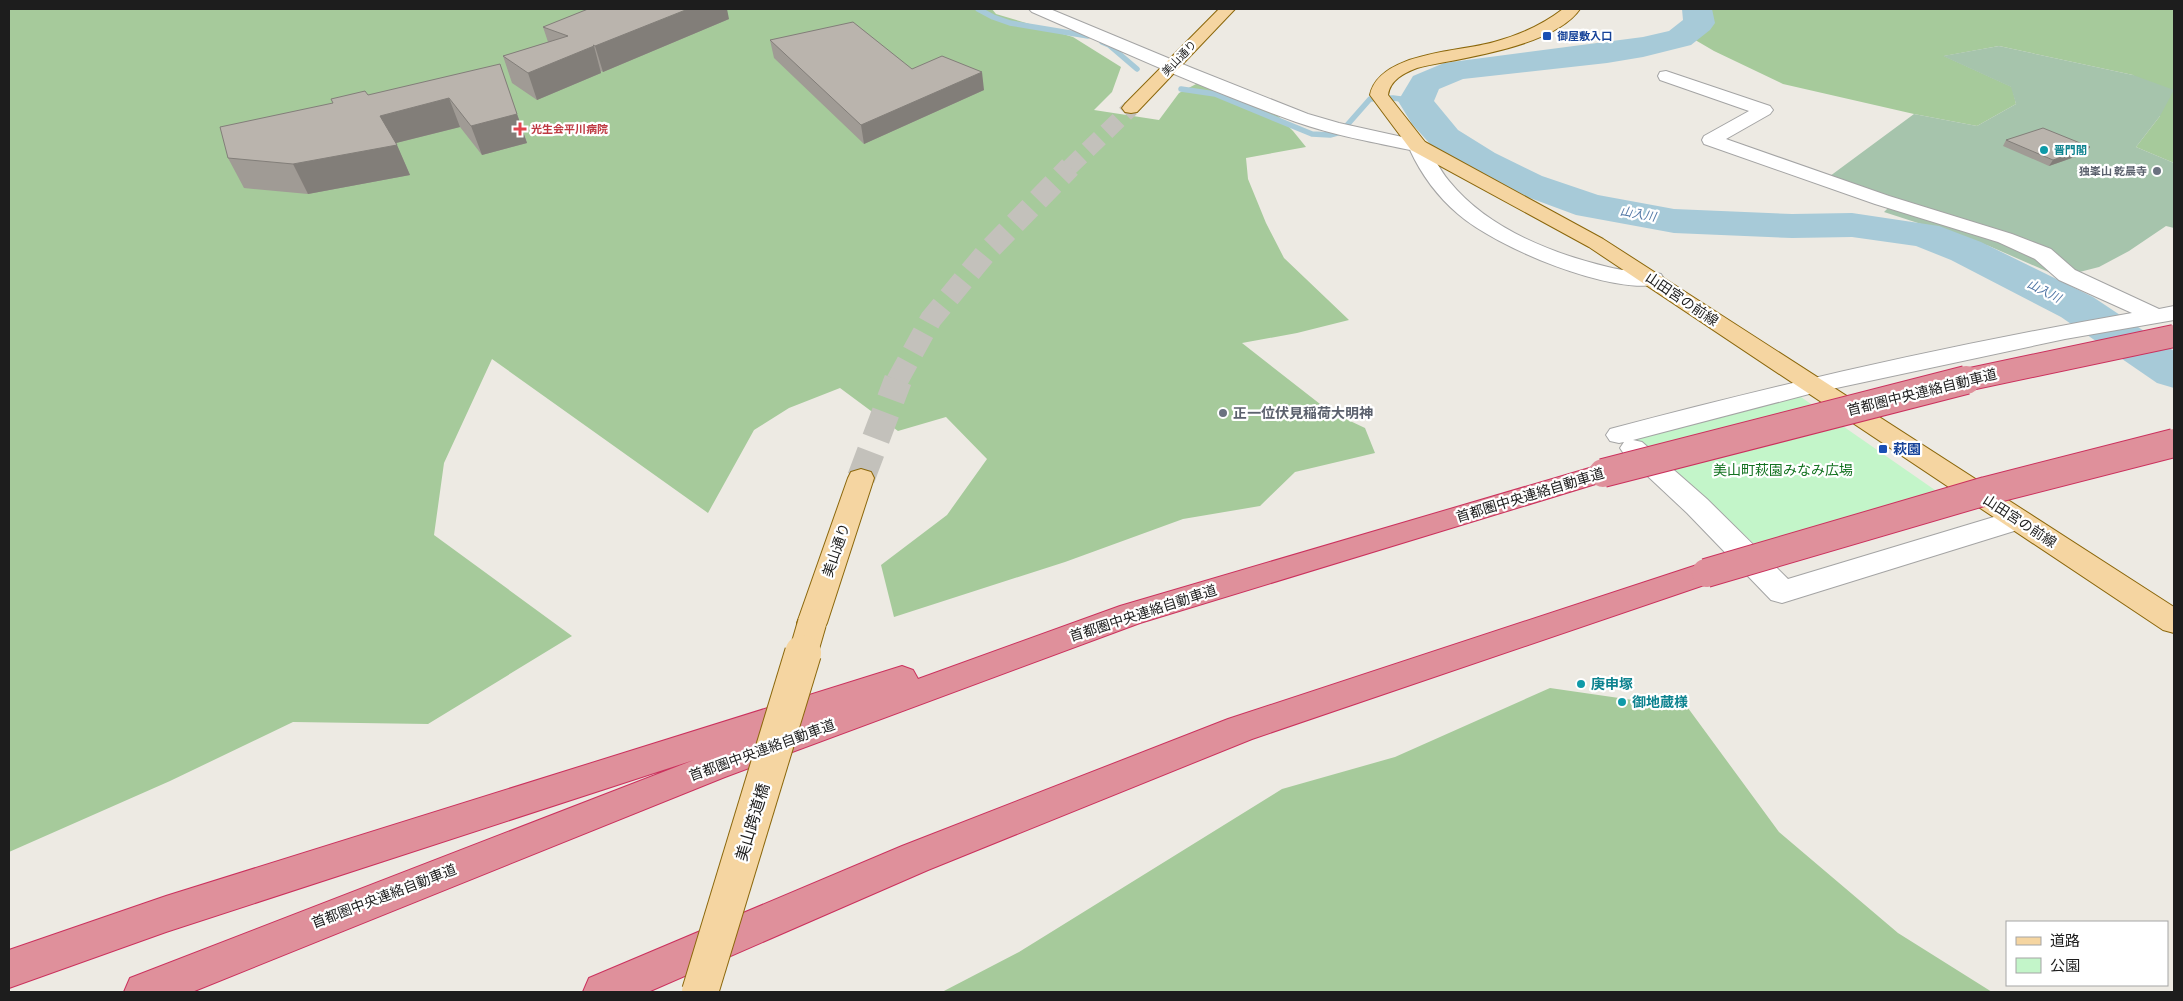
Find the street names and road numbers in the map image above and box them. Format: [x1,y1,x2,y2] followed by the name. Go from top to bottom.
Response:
[1159,37,1199,79] street label: 美山通り
[1642,268,1722,330] street label: 山田宮の前線
[1845,365,1999,419] street label: 首都圏中央連絡自動車道
[1454,464,1606,526] street label: 首都圏中央連絡自動車道
[1980,491,2060,551] street label: 山田宮の前線
[818,521,854,579] street label: 美山通り
[1067,581,1219,645] street label: 首都圏中央連絡自動車道
[687,715,837,785] street label: 首都圏中央連絡自動車道
[731,781,773,863] street label: 美山跨道橋
[309,860,459,932] street label: 首都圏中央連絡自動車道

